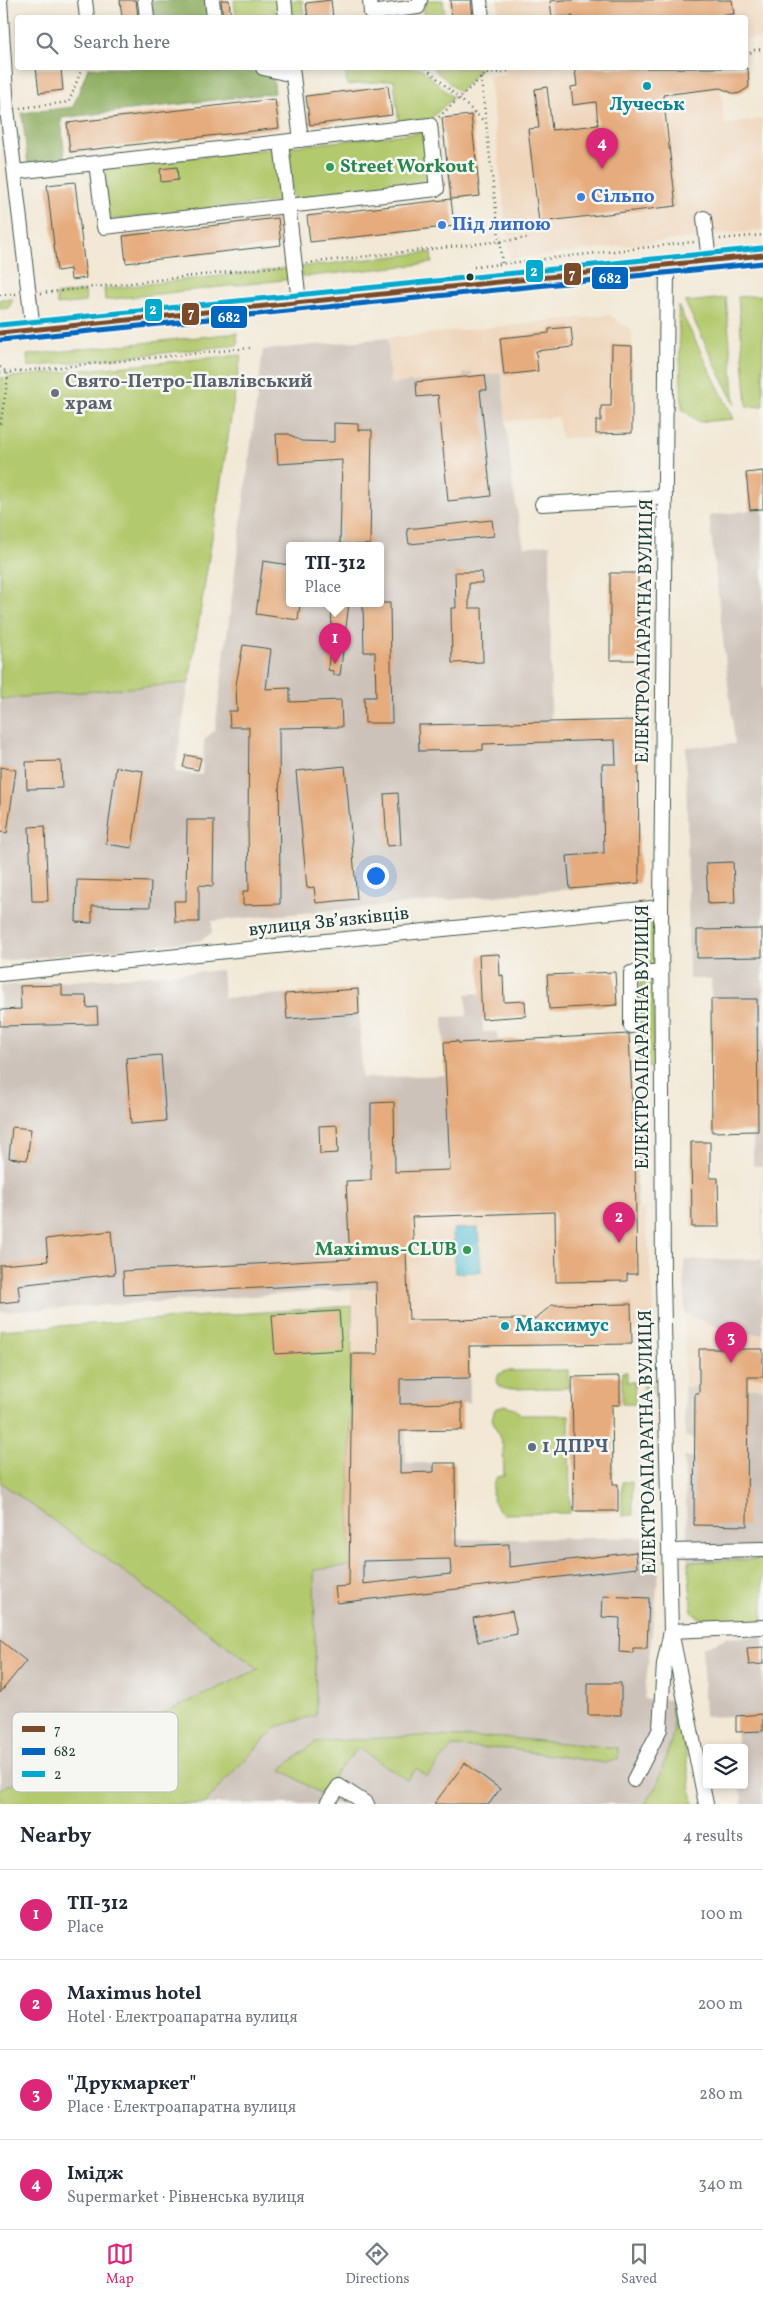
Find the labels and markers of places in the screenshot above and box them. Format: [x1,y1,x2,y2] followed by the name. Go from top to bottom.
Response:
[641,80,653,92] marker: Лучеськ
[609,92,685,118] place label: Лучеськ
[586,128,618,169] pin: 4
[340,154,475,180] place label: Street Workout
[324,161,336,173] marker: Street Workout
[591,184,655,210] place label: Сільпо
[575,191,587,203] marker: Сільпо
[452,212,551,238] place label: Під липою
[436,219,448,231] marker: Під липою
[465,272,475,282] unlabelled marker
[65,369,312,417] place label: Свято-Петро-Павлівський храм
[49,387,61,399] marker: Свято-Петро-Павлівський храм
[319,623,351,664] pin: 1
[603,1202,635,1243] pin: 2
[315,1237,457,1263] place label: Maximus-CLUB
[461,1244,473,1256] marker: Maximus-CLUB
[515,1313,609,1339] place label: Максимус
[499,1320,511,1332] marker: Максимус
[715,1322,747,1363] pin: 3
[542,1434,609,1460] place label: 1 ДПРЧ
[526,1441,538,1453] marker: 1 ДПРЧ

